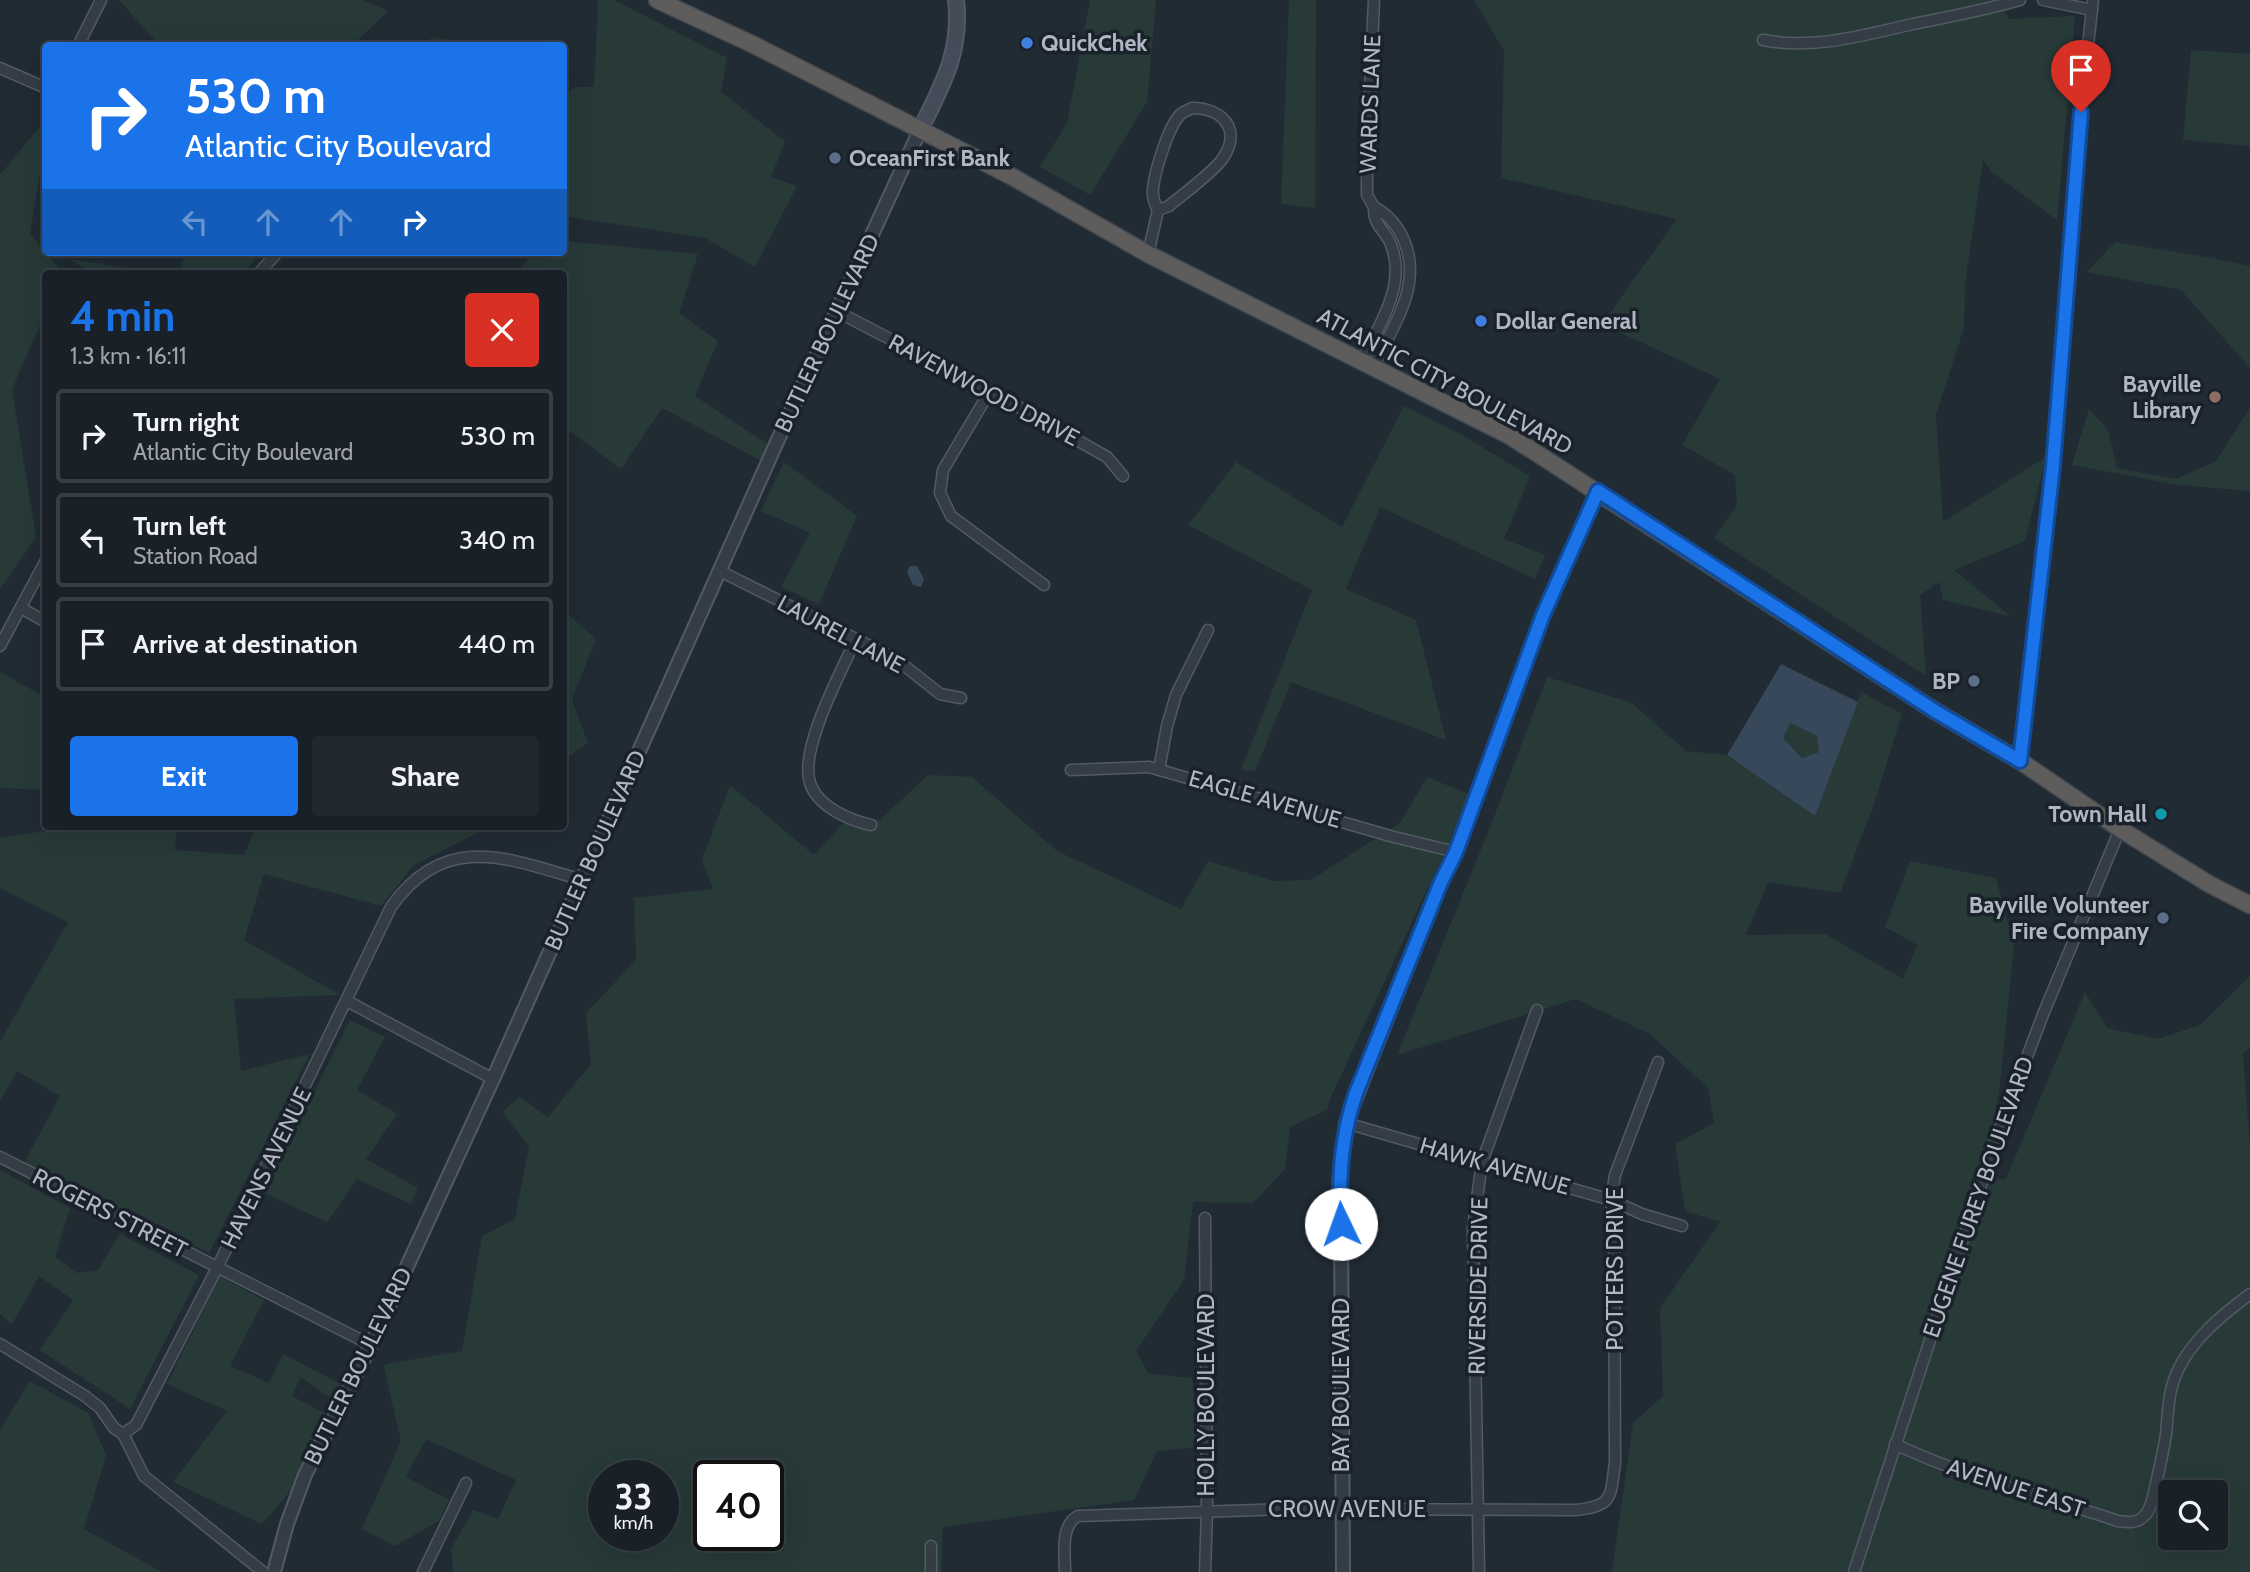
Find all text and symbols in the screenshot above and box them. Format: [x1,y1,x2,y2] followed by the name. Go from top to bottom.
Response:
[1041,29,1148,57] place label: QuickChek
[1354,34,1386,174] street label: WARDS LANE
[1019,35,1035,51] marker: QuickChek
[2051,40,2111,112] pin
[2062,51,2100,89] icon: arrive
[185,66,326,125] text: 530 m
[70,70,161,161] icon: right
[185,126,492,165] text: Atlantic City Boulevard
[849,144,1011,172] place label: OceanFirst Bank
[827,150,843,166] marker: OceanFirst Bank
[176,203,214,241] icon: left
[249,203,287,241] icon: ahead
[322,203,360,241] icon: ahead
[395,203,433,241] icon: right
[769,229,885,437] street label: BUTLER BOULEVARD
[70,290,175,342] text: 4 min
[465,293,539,367] button: close
[1313,302,1577,460] street label: ATLANTIC CITY BOULEVARD
[1495,307,1637,335] place label: Dollar General
[1473,313,1489,329] marker: Dollar General
[884,328,1084,452] street label: RAVENWOOD DRIVE
[70,342,187,370] text: 1.3 km · 16:11
[2123,370,2202,424] place label: Bayville Library
[2207,389,2223,405] marker: Bayville Library
[133,406,239,438] text: Turn right
[74,417,112,455] icon: right
[460,420,535,452] text: 530 m
[133,438,353,466] text: Atlantic City Boulevard
[133,510,226,542] text: Turn left
[74,521,112,559] icon: left
[459,524,535,556] text: 340 m
[133,542,258,570] text: Station Road
[773,589,909,679] street label: LAUREL LANE
[74,625,112,663] icon: arrive
[133,628,358,660] text: Arrive at destination
[458,628,535,660] text: 440 m
[1932,667,1960,695] place label: BP
[1966,673,1982,689] marker: BP
[70,736,298,816] button: Exit
[312,736,539,816] button: Share
[538,746,652,954] street label: BUTLER BOULEVARD
[1186,764,1344,834] street label: EAGLE AVENUE
[2048,800,2147,828] place label: Town Hall
[2153,806,2169,822] marker: Town Hall
[1969,891,2150,945] place label: Bayville Volunteer Fire Company
[2155,910,2171,926] marker: Bayville Volunteer Fire Company
[1917,1053,2039,1341] street label: EUGENE FUREY BOULEVARD
[215,1083,317,1253] street label: HAVENS AVENUE
[1417,1131,1573,1201] street label: HAWK AVENUE
[28,1162,192,1264] street label: ROGERS STREET
[1304,1187,1378,1261] position arrow
[1601,1187,1629,1351] street label: POTTERS DRIVE
[1462,1197,1494,1375] street label: RIVERSIDE DRIVE
[298,1263,418,1469] street label: BUTLER BOULEVARD
[1192,1294,1220,1496] street label: HOLLY BOULEVARD
[1327,1298,1355,1472] street label: BAY BOULEVARD
[1944,1453,2088,1523] street label: AVENUE EAST
[693,1460,784,1551] speed limit sign: 40
[615,1475,652,1518] text: 33
[2158,1480,2228,1550] map controls
[2158,1480,2228,1550] button: search
[1268,1495,1426,1523] street label: CROW AVENUE
[614,1512,653,1534] text: km/h

